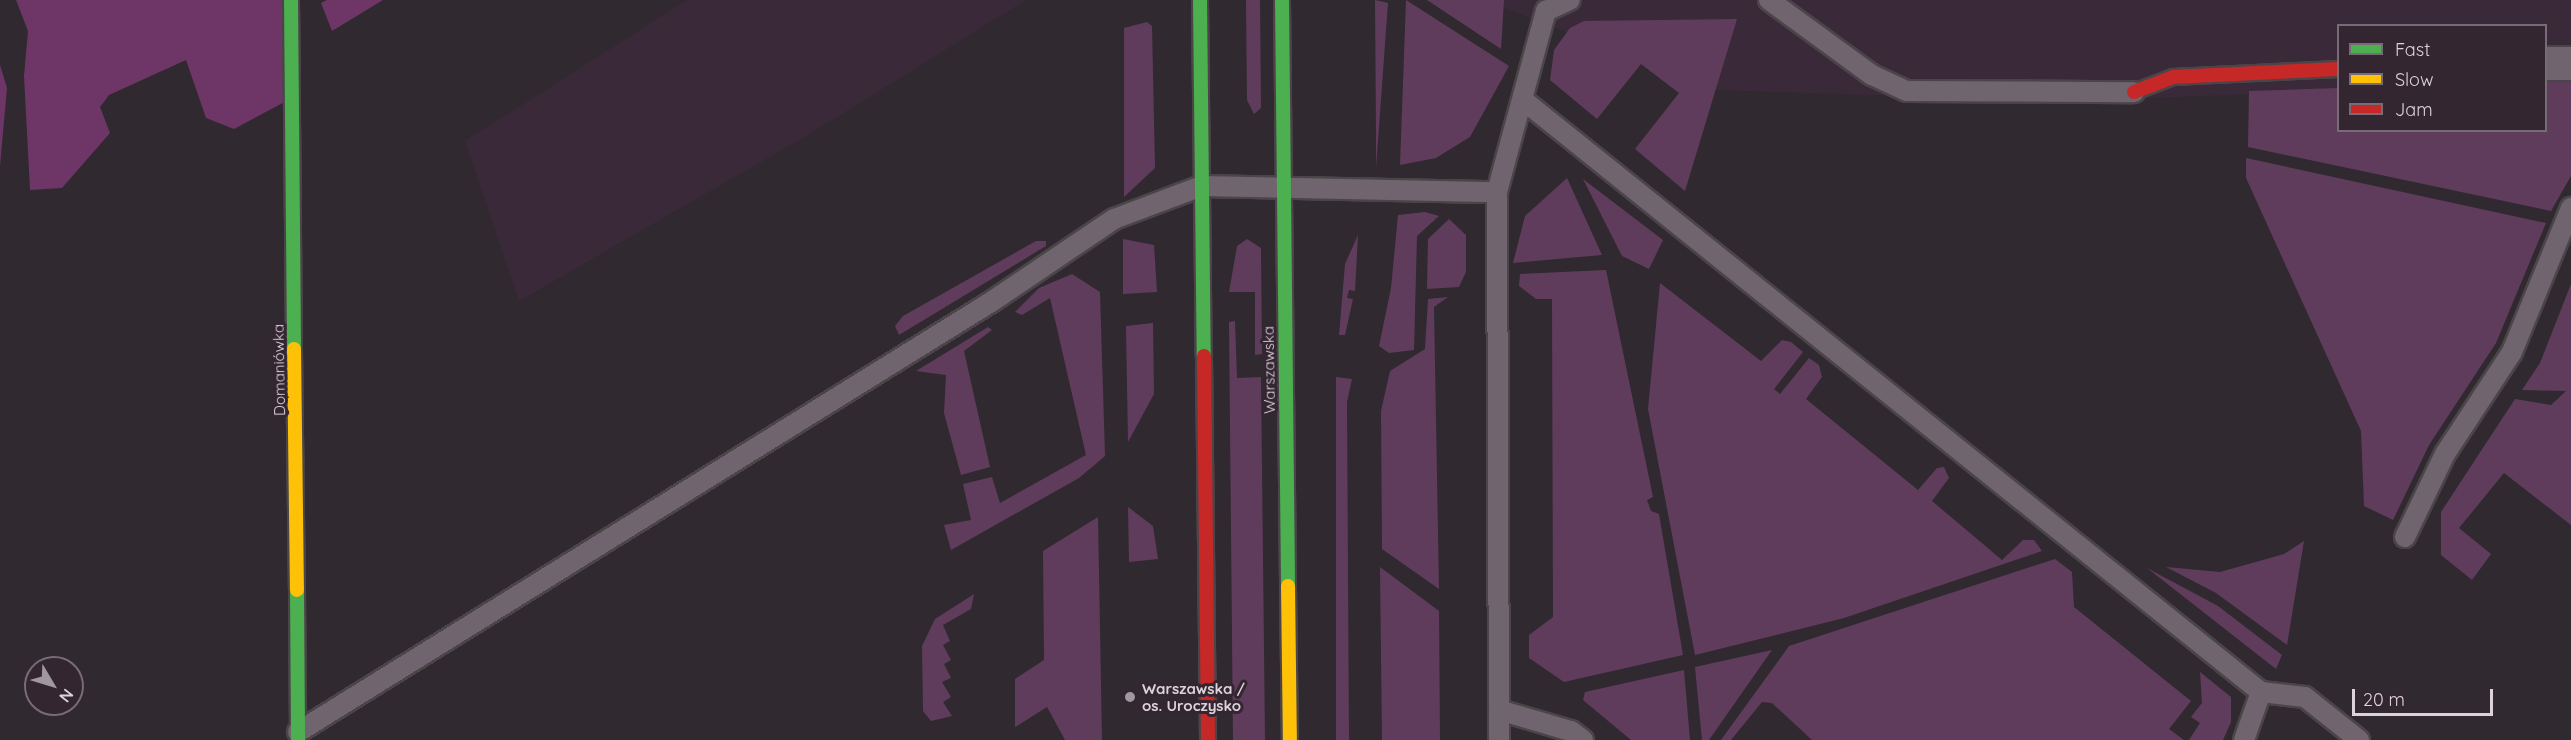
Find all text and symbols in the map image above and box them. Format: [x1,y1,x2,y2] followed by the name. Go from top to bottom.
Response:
[2337,24,2547,132] legend
[2395,38,2430,61] text: Fast
[2395,68,2433,91] text: Slow
[2395,98,2433,121] text: Jam
[269,324,289,416] street label: Domaniówka
[1259,326,1279,414] street label: Warszawska
[24,656,84,716] north arrow
[2355,677,2496,715] scale bar
[1142,679,1245,714] place label: Warszawska / os. Uroczysko
[55,685,78,707] text: N
[2363,688,2405,711] text: 20 m
[1123,690,1137,704] marker: Warszawska / os. Uroczysko

